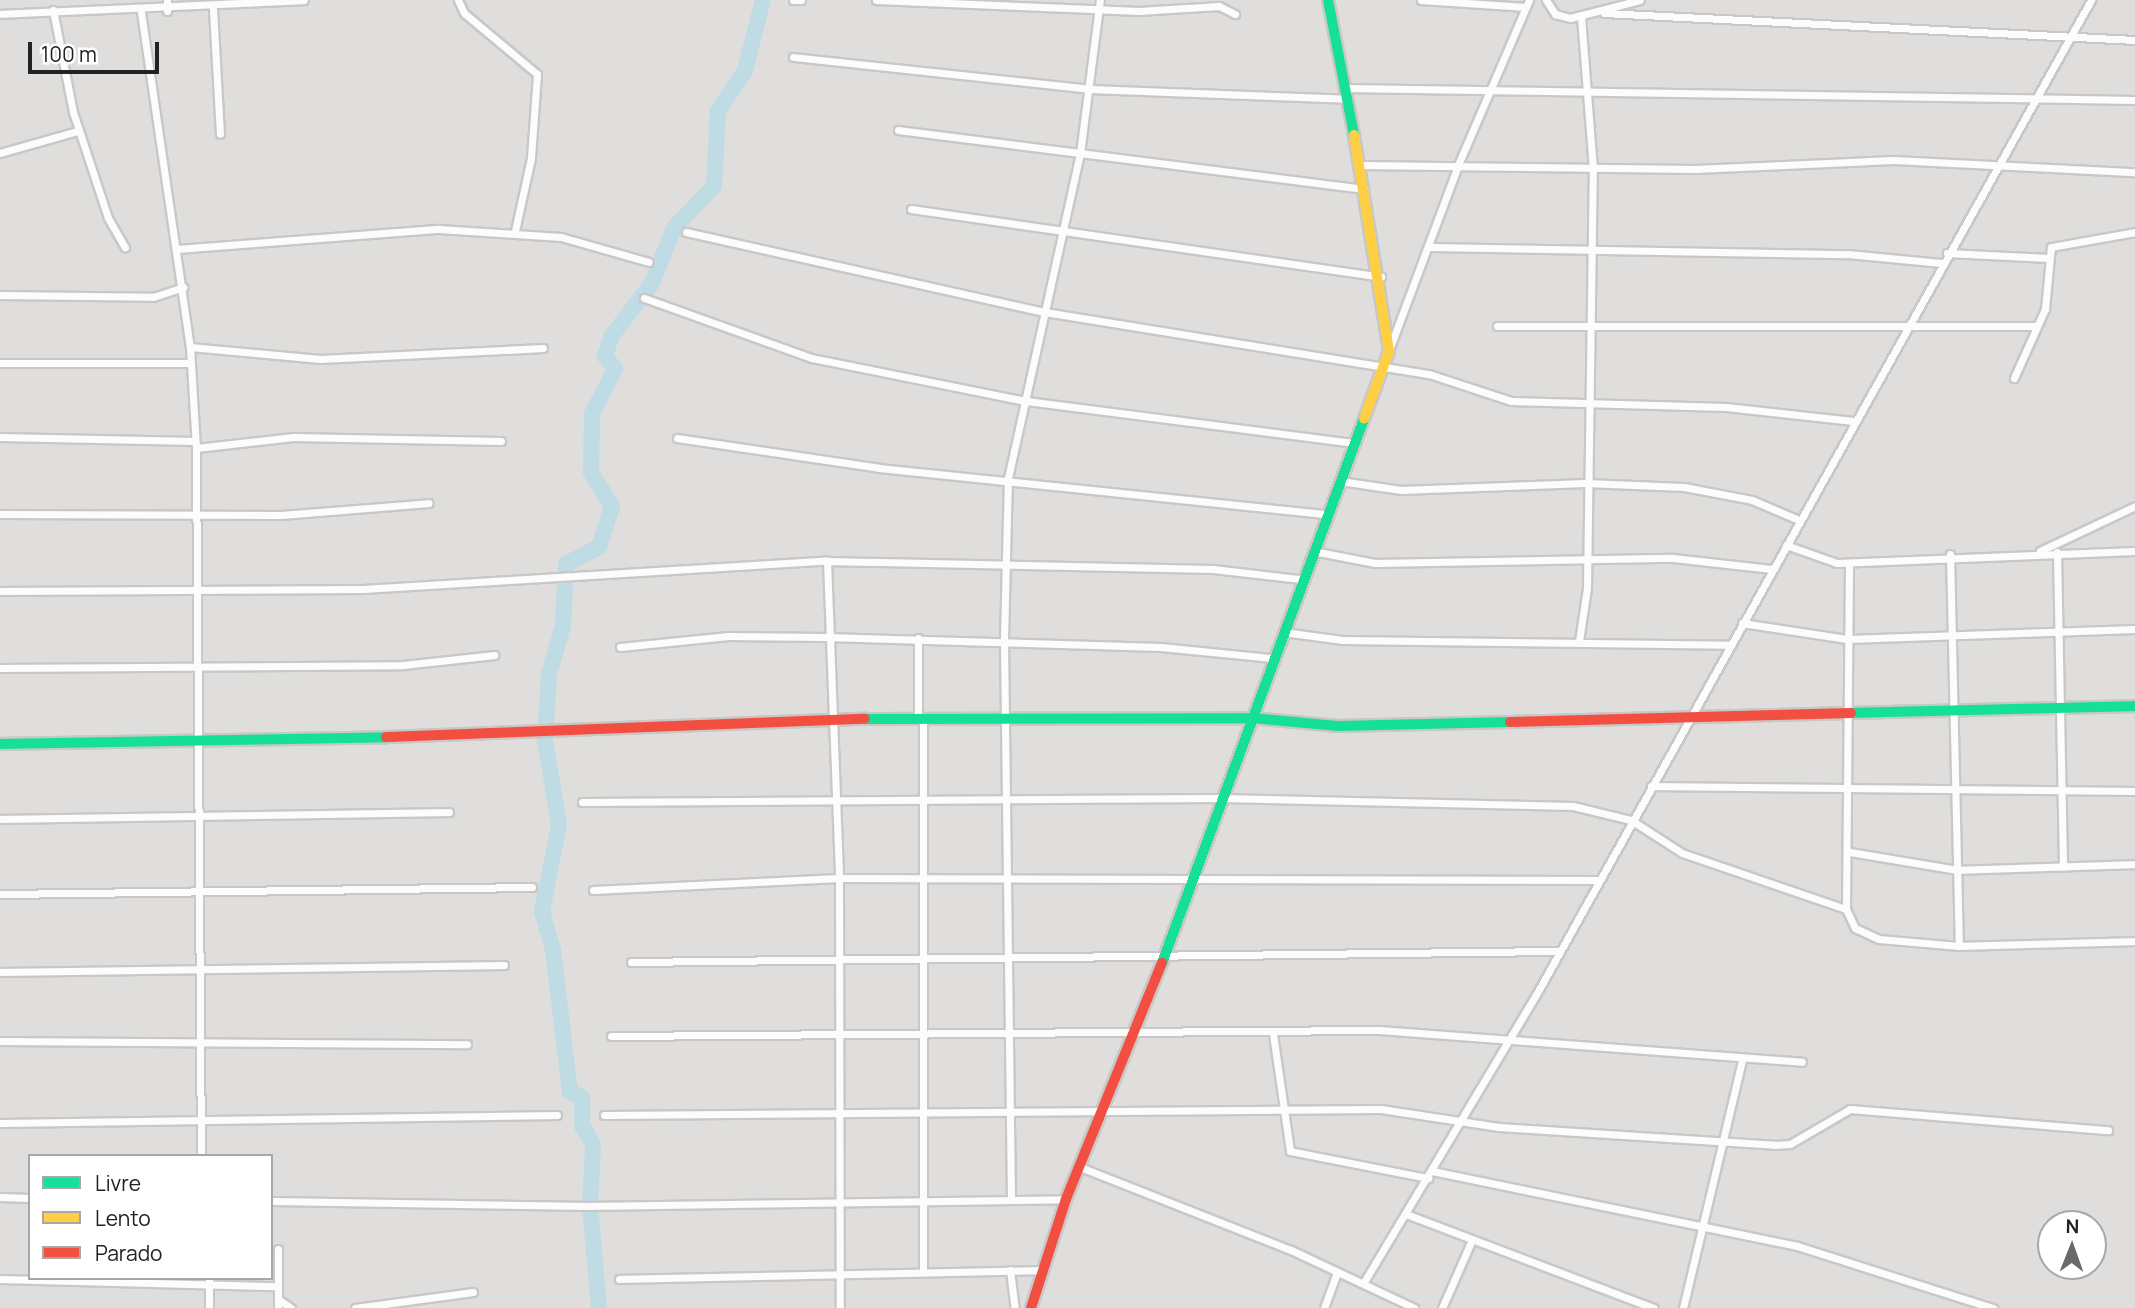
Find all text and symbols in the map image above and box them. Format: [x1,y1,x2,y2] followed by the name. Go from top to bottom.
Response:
[32,28,163,72] scale bar
[41,40,97,68] text: 100 m
[28,1154,273,1280] legend
[95,1169,141,1197] text: Livre
[95,1204,151,1232] text: Lento
[2037,1210,2107,1280] north arrow
[2065,1213,2079,1239] text: N
[95,1239,163,1267] text: Parado

